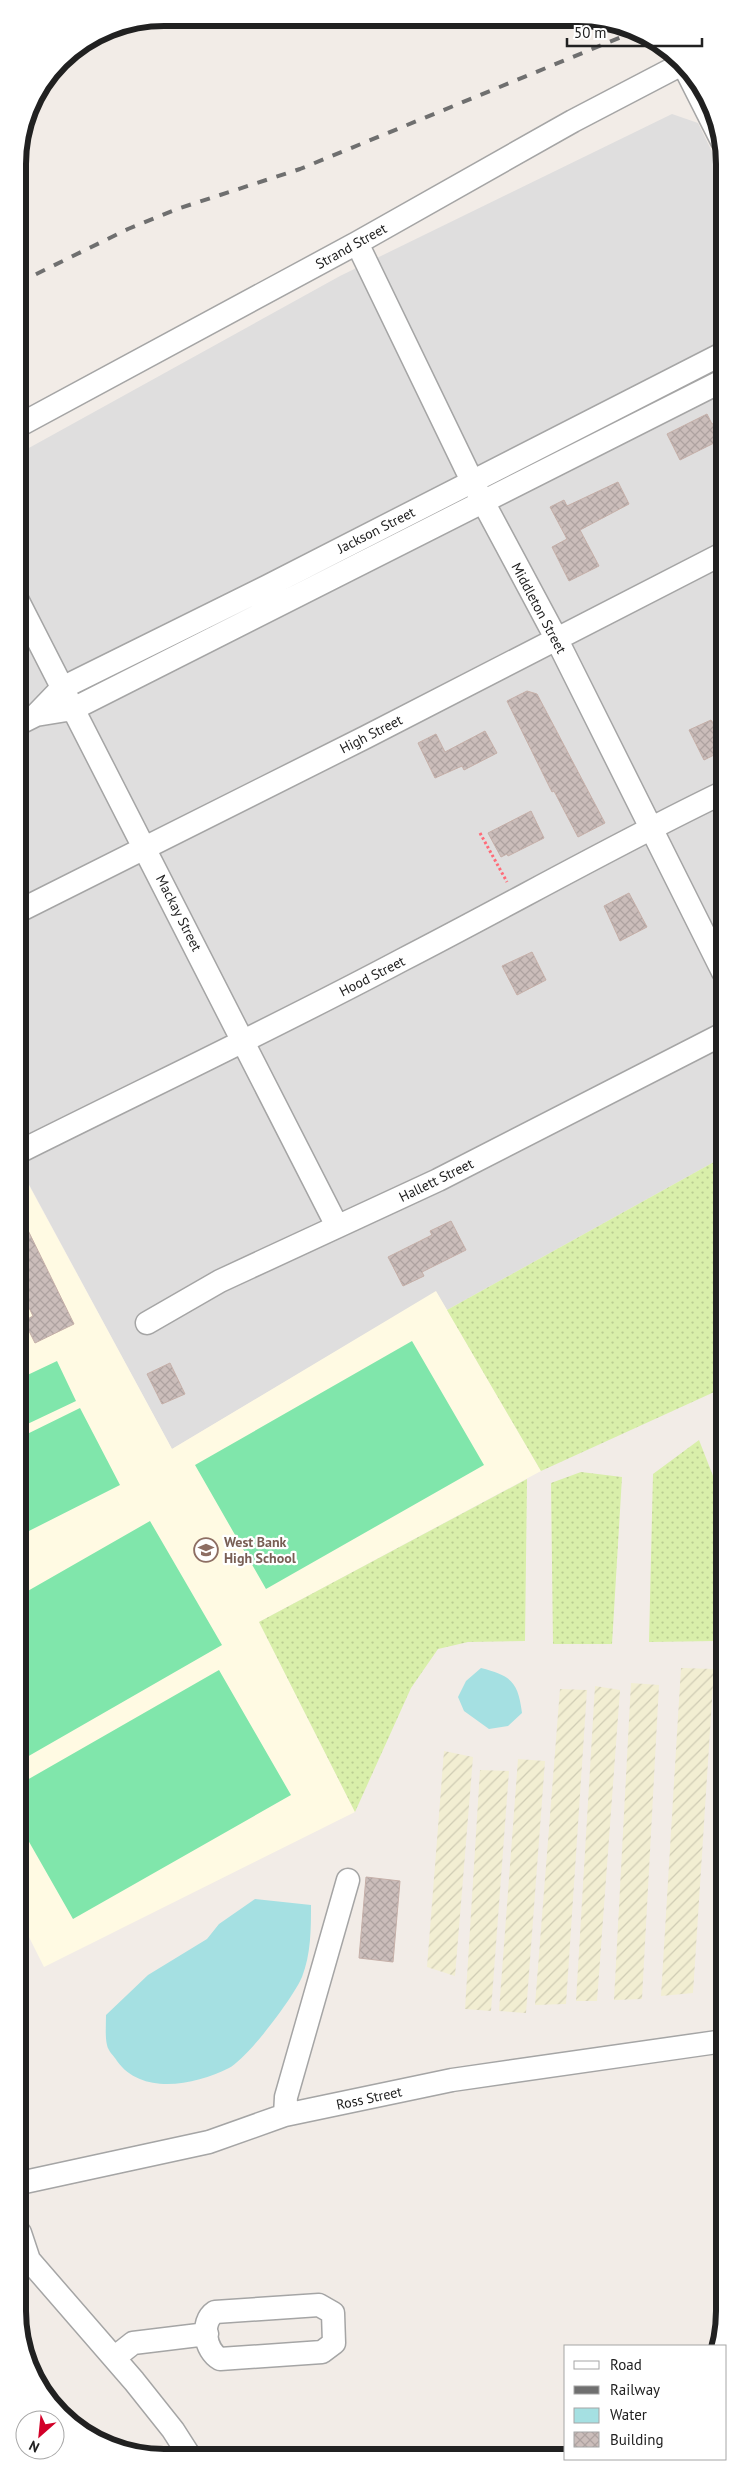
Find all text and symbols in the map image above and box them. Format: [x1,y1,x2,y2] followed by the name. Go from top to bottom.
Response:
[567,15,702,47] scale bar
[574,23,607,42] text: 50 m
[312,219,390,273] street label: Strand Street
[333,503,418,558] street label: Jackson Street
[507,559,571,657] street label: Middleton Street
[337,710,406,757] street label: High Street
[152,872,206,955] street label: Mackay Street
[336,952,408,1000] street label: Hood Street
[396,1154,476,1206] street label: Hallett Street
[224,1533,297,1567] place label: West Bank High School
[193,1537,219,1563] school or university icon: West Bank High School
[335,2082,404,2114] street label: Ross Street
[564,2345,727,2460] legend
[610,2355,642,2374] text: Road
[610,2380,660,2399] text: Railway
[610,2405,647,2424] text: Water
[15,2410,65,2460] north arrow
[610,2430,664,2449] text: Building
[26,2436,42,2457] text: N

